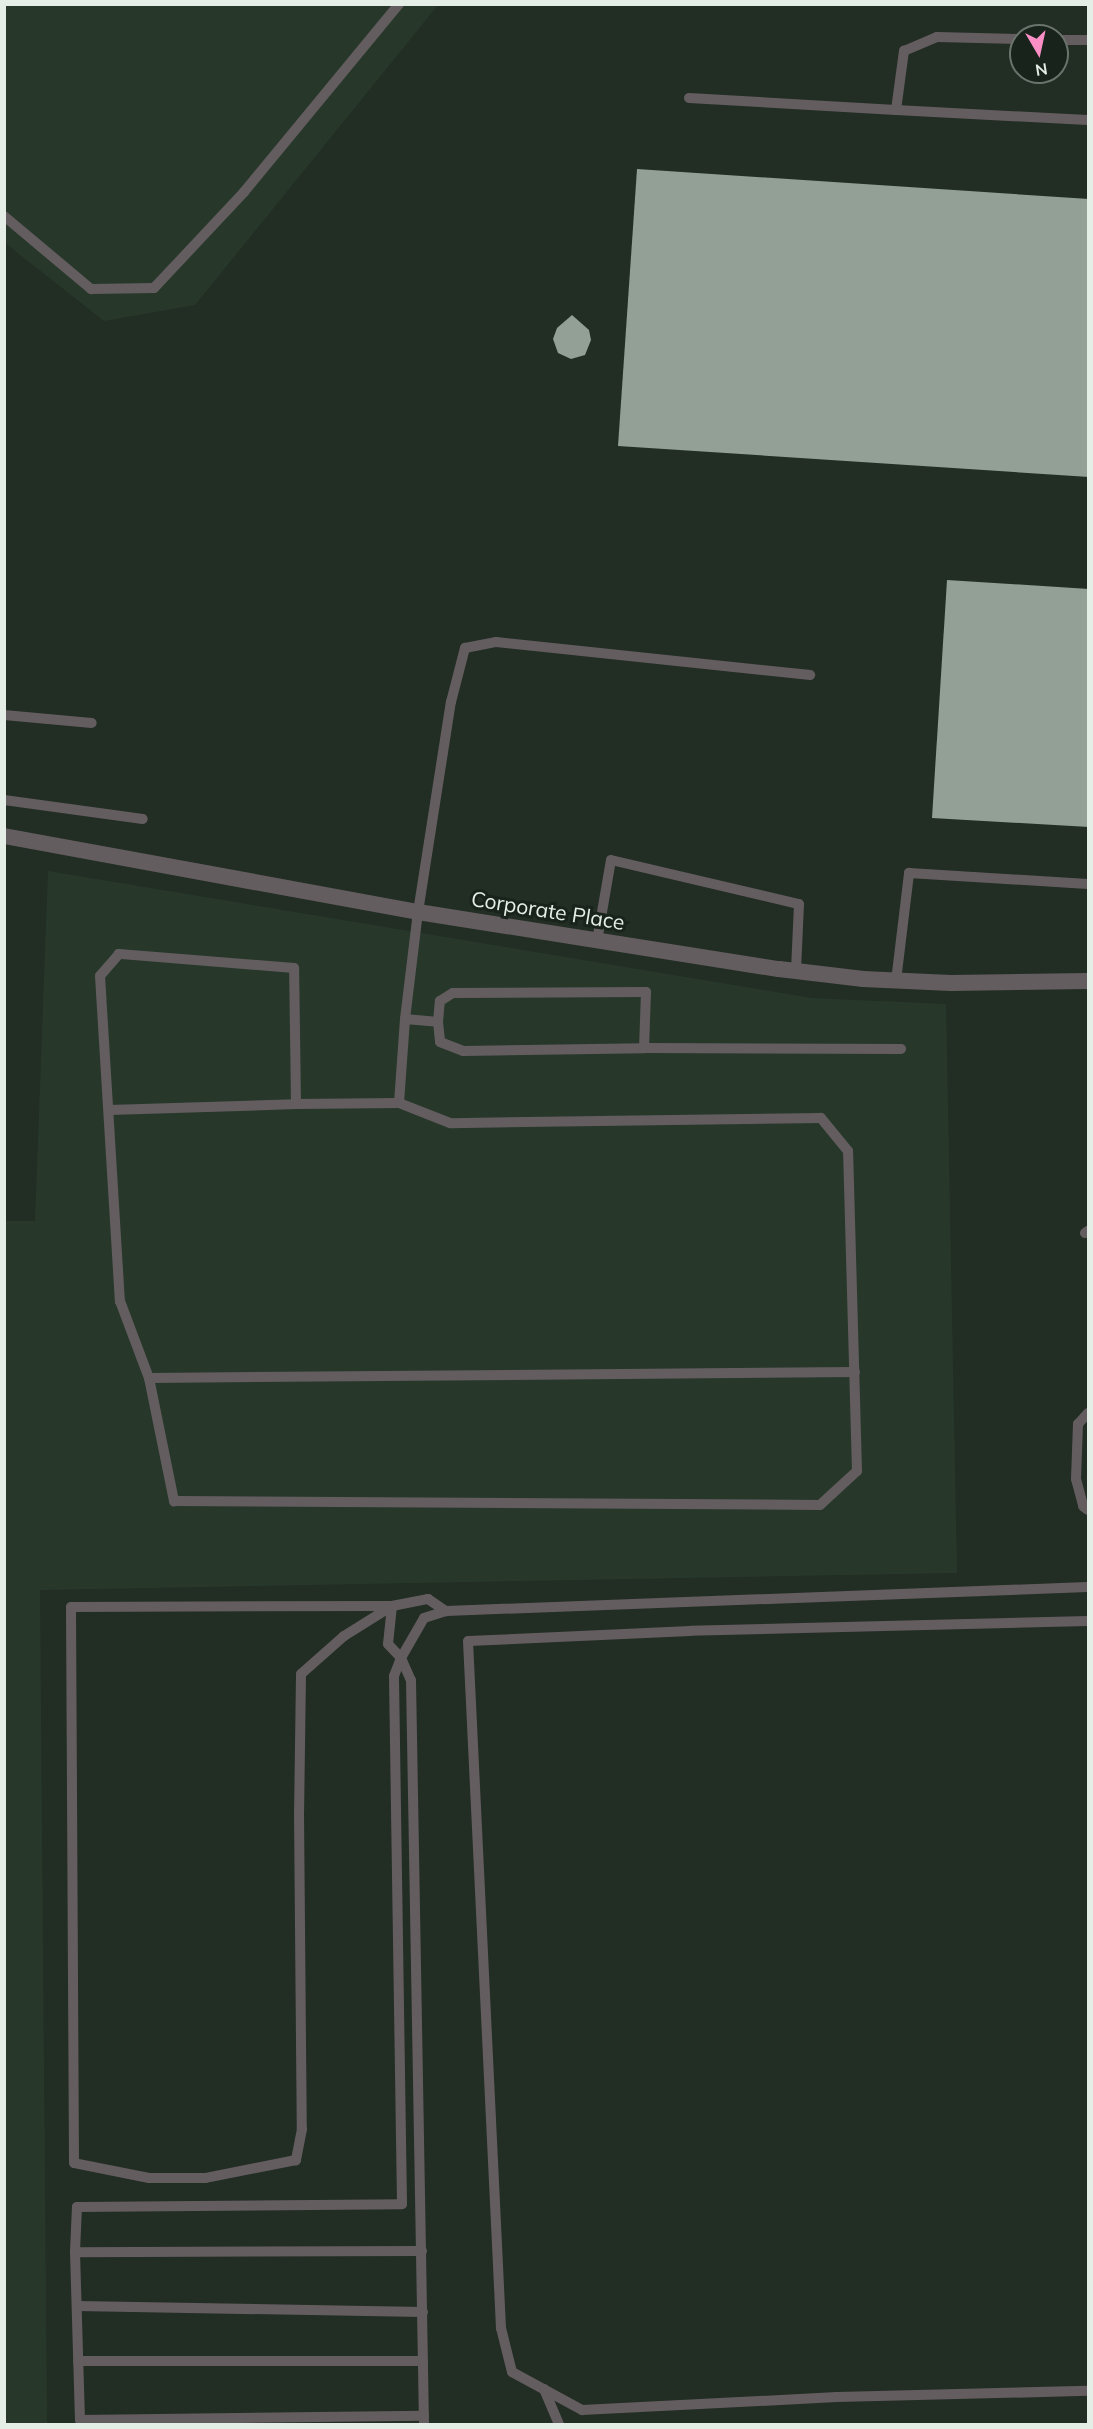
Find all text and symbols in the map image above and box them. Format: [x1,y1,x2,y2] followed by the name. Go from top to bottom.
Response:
[1009,24,1069,84] north arrow
[1034,59,1049,81] text: N
[469,885,627,935] street label: Corporate Place

